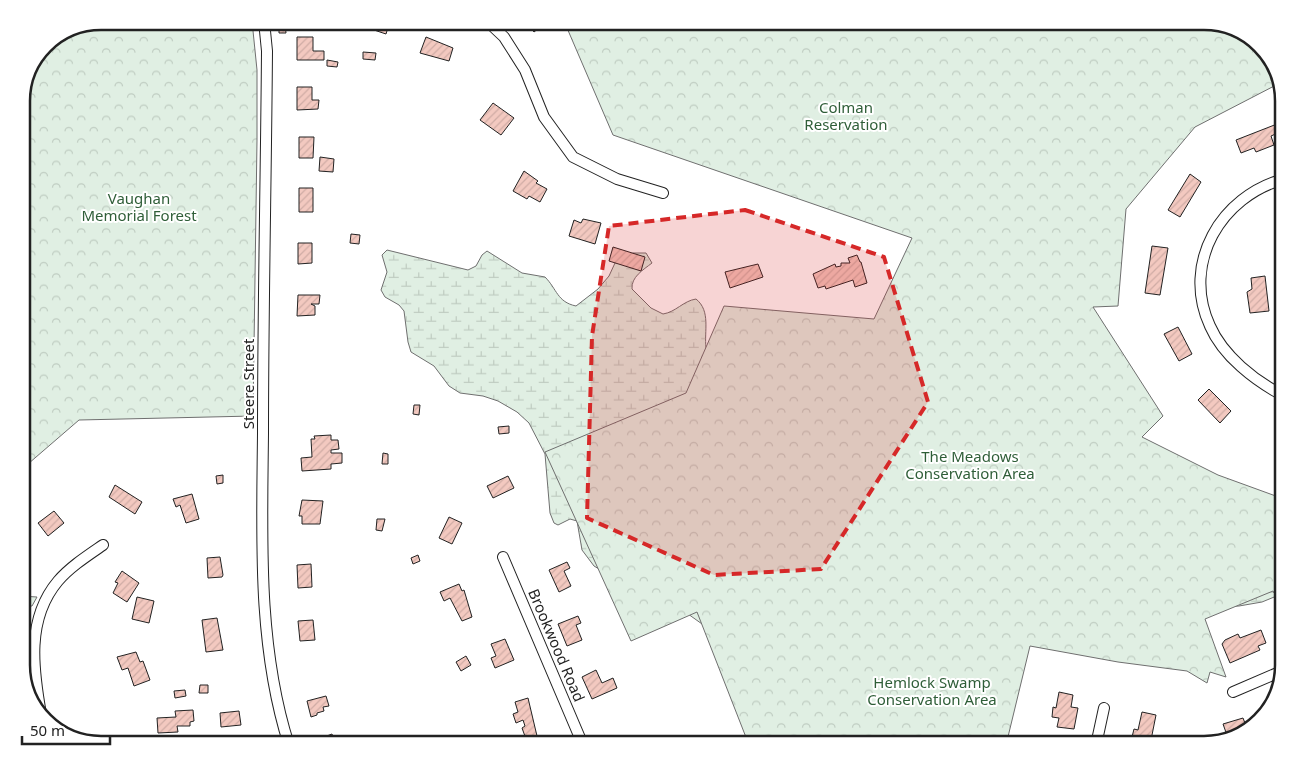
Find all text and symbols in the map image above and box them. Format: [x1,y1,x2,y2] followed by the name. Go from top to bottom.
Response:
[804,97,888,134] park label: Colman Reservation
[81,188,197,225] park label: Vaughan Memorial Forest
[238,338,258,429] street label: Steere Street
[905,446,1035,483] park label: The Meadows Conservation Area
[524,585,590,705] street label: Brookwood Road
[867,672,997,709] park label: Hemlock Swamp Conservation Area
[22,714,110,746] scale bar
[30,720,65,740] text: 50 m

